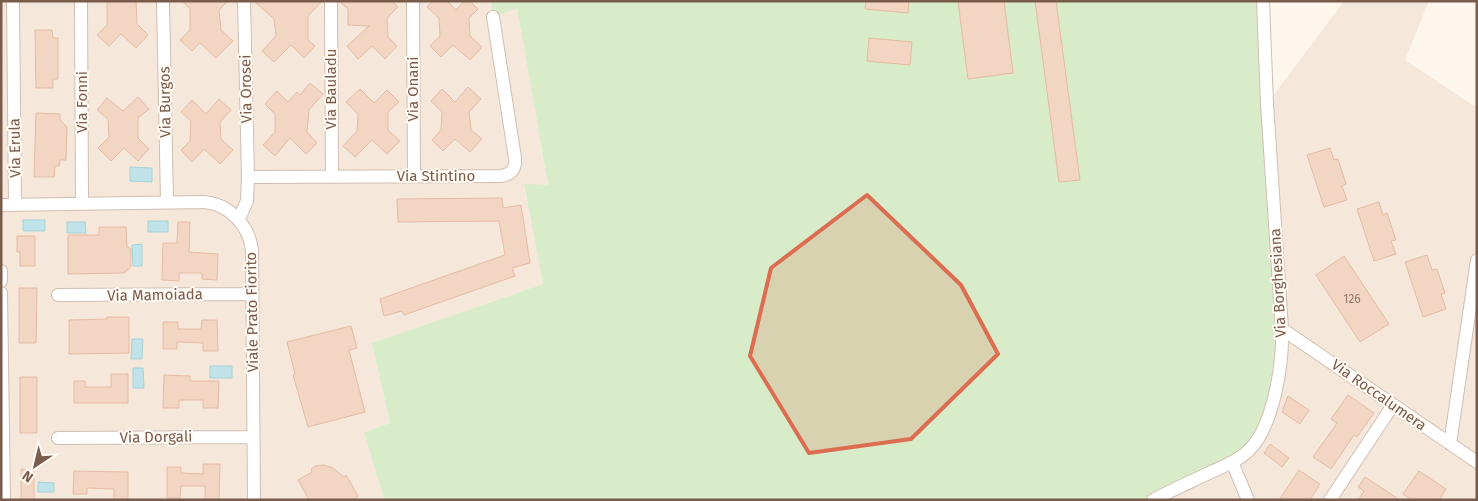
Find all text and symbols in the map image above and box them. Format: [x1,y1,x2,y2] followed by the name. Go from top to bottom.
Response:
[322,49,340,129] street label: Via Bauladu
[236,55,256,123] street label: Via Orosei
[404,56,422,122] street label: Via Onani
[155,66,175,138] street label: Via Burgos
[73,71,91,133] street label: Via Fonni
[5,118,25,178] street label: Via Erula
[397,167,475,185] street label: Via Stintino
[1266,228,1290,338] street label: Via Borghesiana
[242,252,262,372] street label: Viale Prato Fiorito
[107,285,203,305] street label: Via Mamoiada
[1343,292,1361,306] house number: 126
[1328,356,1430,434] street label: Via Roccalumera
[119,427,193,447] street label: Via Dorgali
[10,441,60,491] north arrow
[19,467,37,486] text: N

